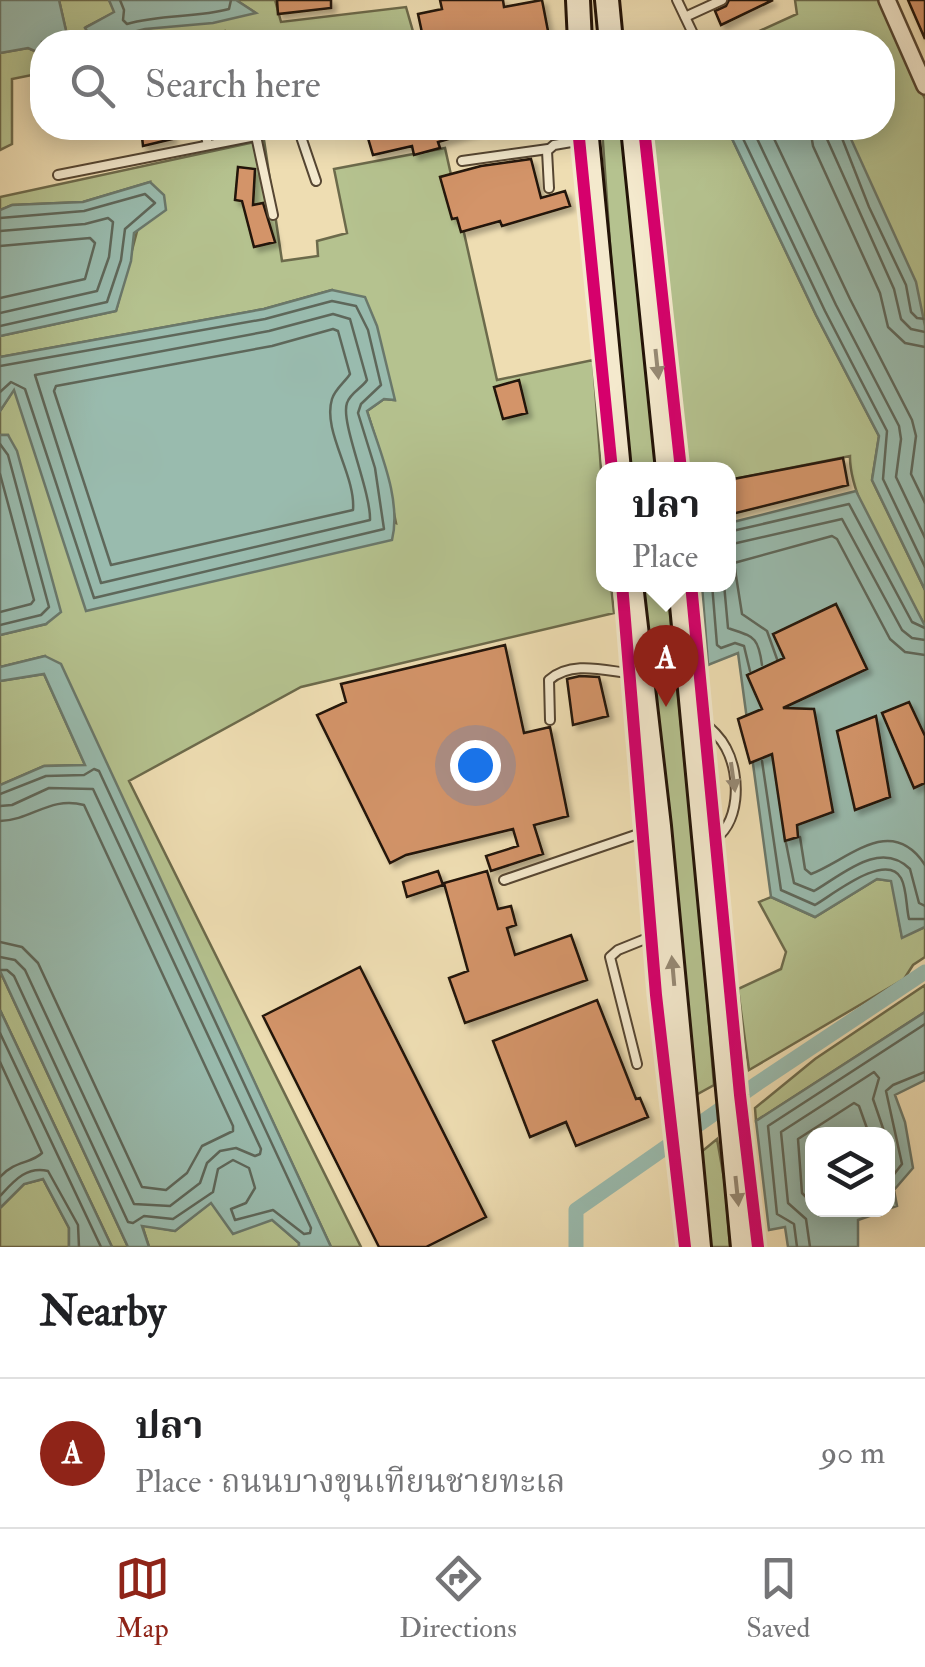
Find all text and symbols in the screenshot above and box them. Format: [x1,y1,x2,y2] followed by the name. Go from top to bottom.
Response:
[30,30,895,140] search box
[65,58,120,113] icon: search
[145,61,321,109] text: Search here
[649,348,665,380] one-way arrow
[596,462,736,592] popup
[632,481,700,529] text: ปลา
[632,537,698,577] text: Place
[634,624,698,707] pin: A
[450,740,501,791] your location
[725,761,741,793] one-way arrow
[664,954,680,986] one-way arrow
[805,1127,895,1217] map controls
[805,1127,895,1217] button: layers
[729,1176,745,1208] one-way arrow
[40,1286,166,1338] text: Nearby
[135,1402,203,1450] text: ปลา
[62,1433,83,1473] text: A
[821,1433,885,1473] text: 90 m
[135,1462,565,1502] text: Place · ถนนบางขุนเทียนชายทะเล
[115,1551,170,1646] tab: Map
[399,1551,517,1646] tab: Directions
[746,1551,810,1646] tab: Saved

